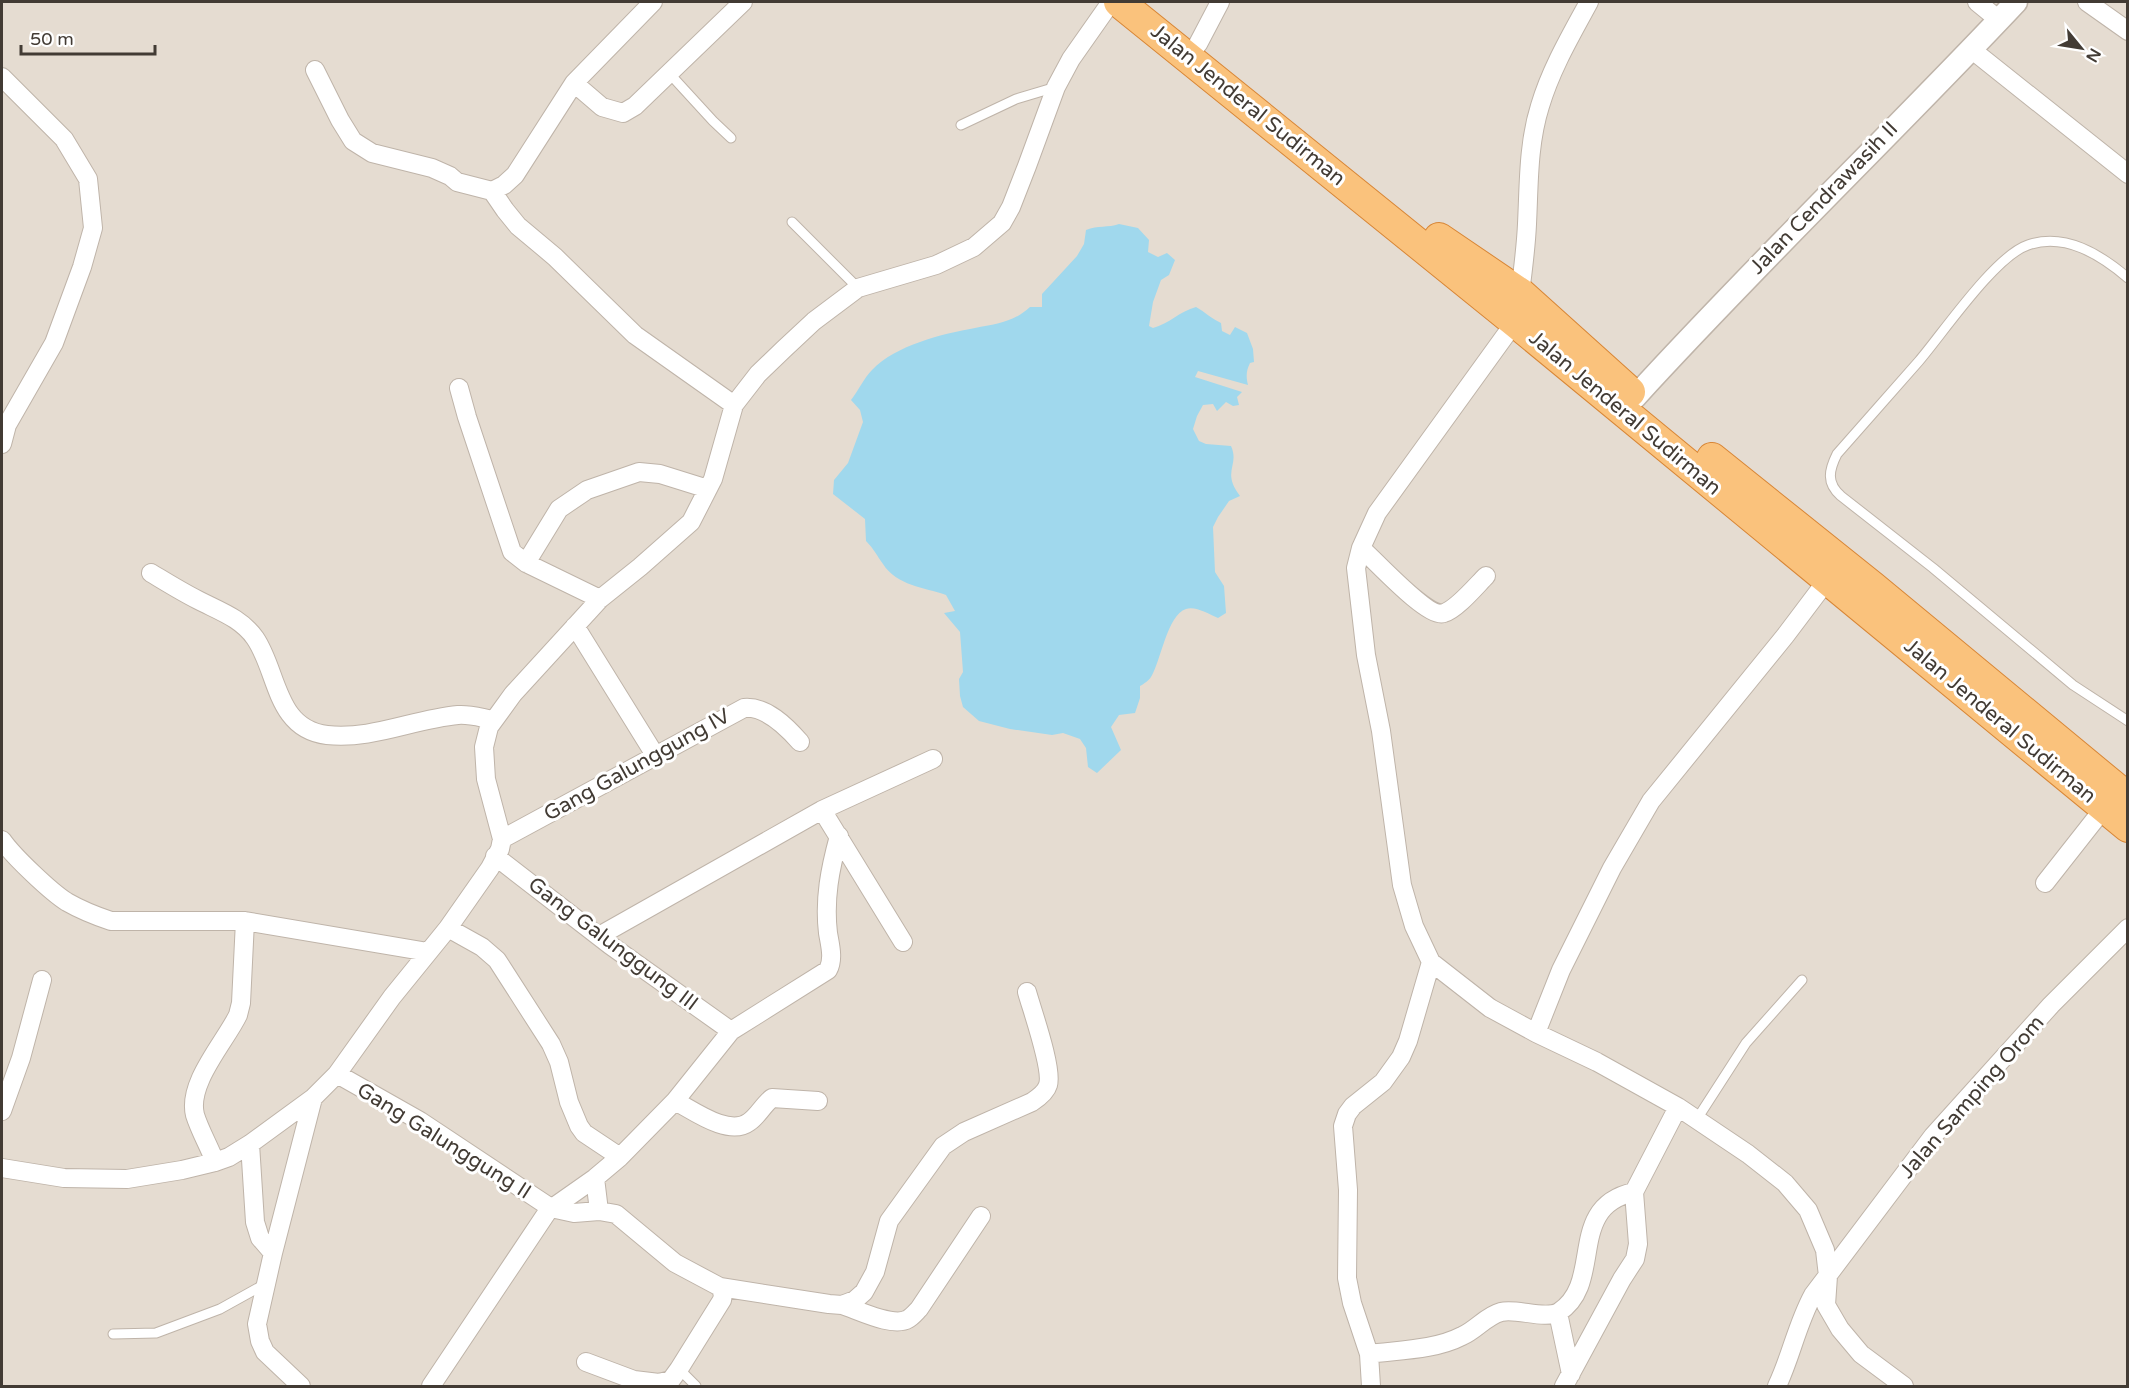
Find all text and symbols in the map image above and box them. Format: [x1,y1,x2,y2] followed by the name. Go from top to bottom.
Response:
[21,18,154,56] scale bar
[2051,18,2111,78] north arrow
[1146,19,1350,191] street label: Jalan Jenderal Sudirman
[30,28,74,50] text: 50 m
[2081,44,2105,66] text: N
[1745,116,1903,280] street label: Jalan Cendrawasih II
[1524,325,1726,501] street label: Jalan Jenderal Sudirman
[1899,633,2101,809] street label: Jalan Jenderal Sudirman
[540,703,735,827] street label: Gang Galunggung IV
[523,872,703,1016] street label: Gang Galunggung III
[1894,1010,2050,1184] street label: Jalan Samping Orom
[352,1077,536,1205] street label: Gang Galunggung II

